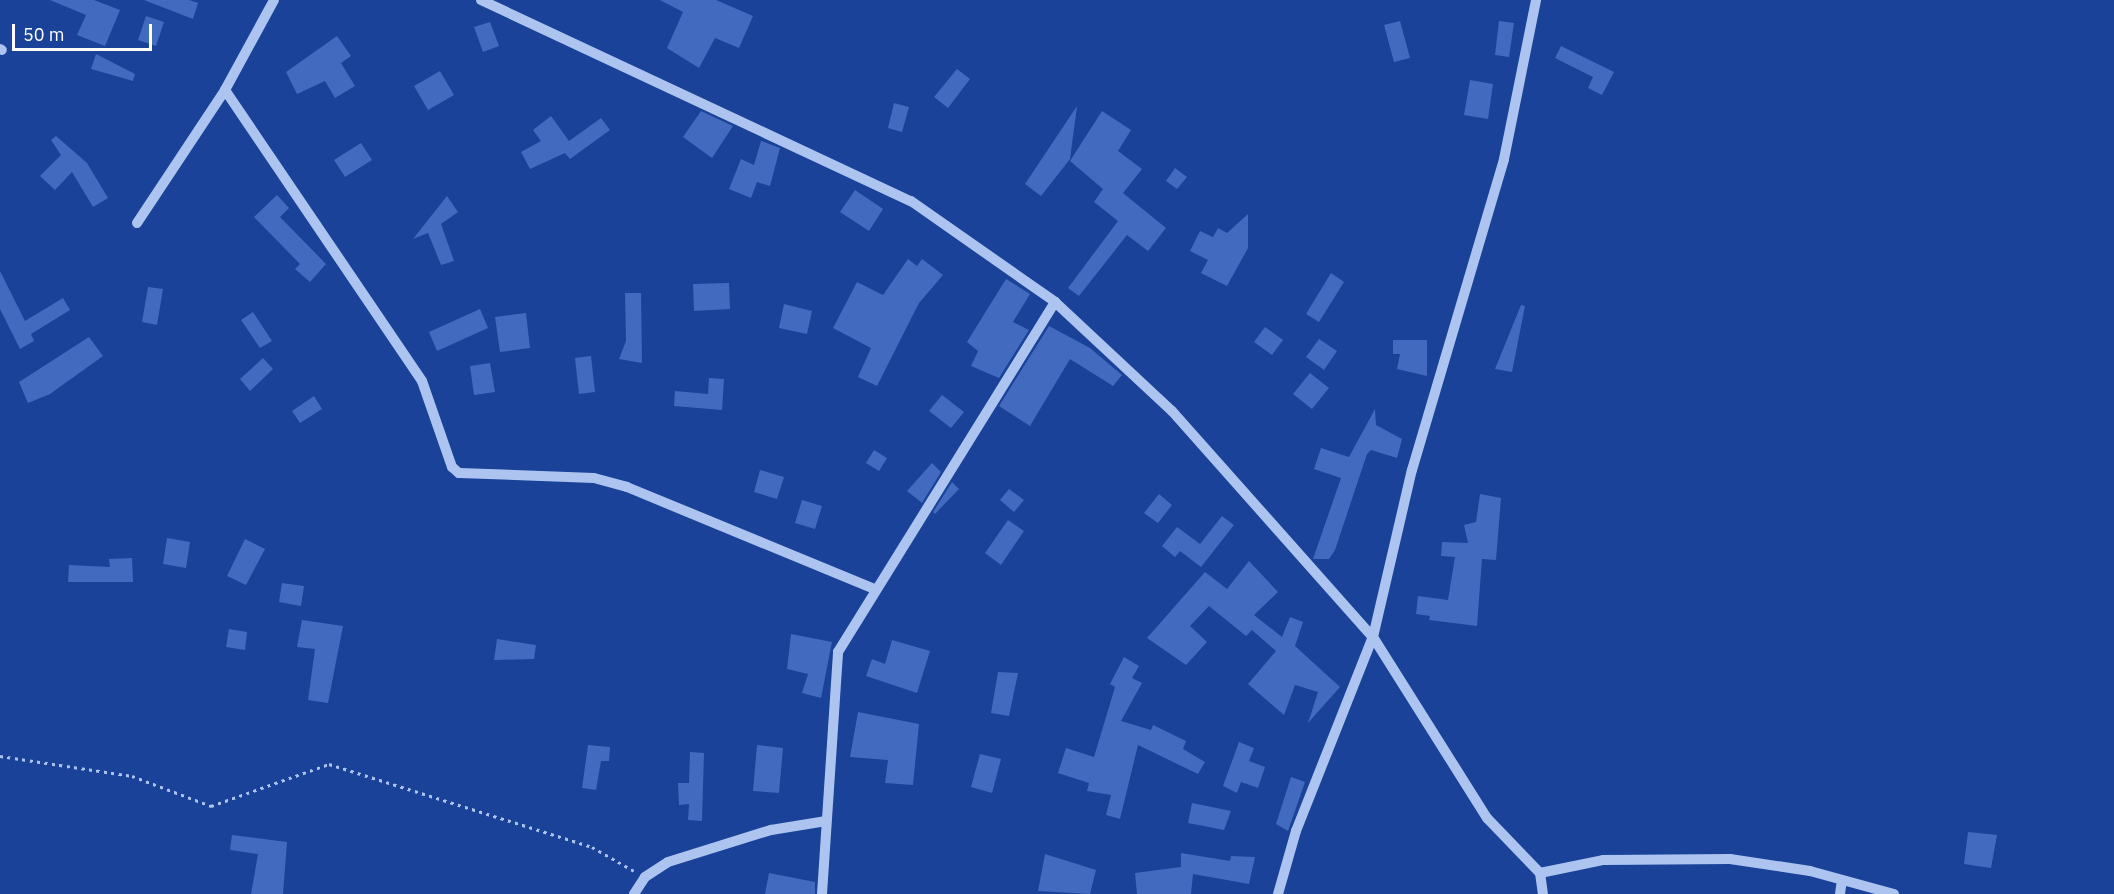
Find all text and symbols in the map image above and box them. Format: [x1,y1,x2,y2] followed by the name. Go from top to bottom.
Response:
[15,12,154,50] scale bar
[23,23,65,46] text: 50 m

